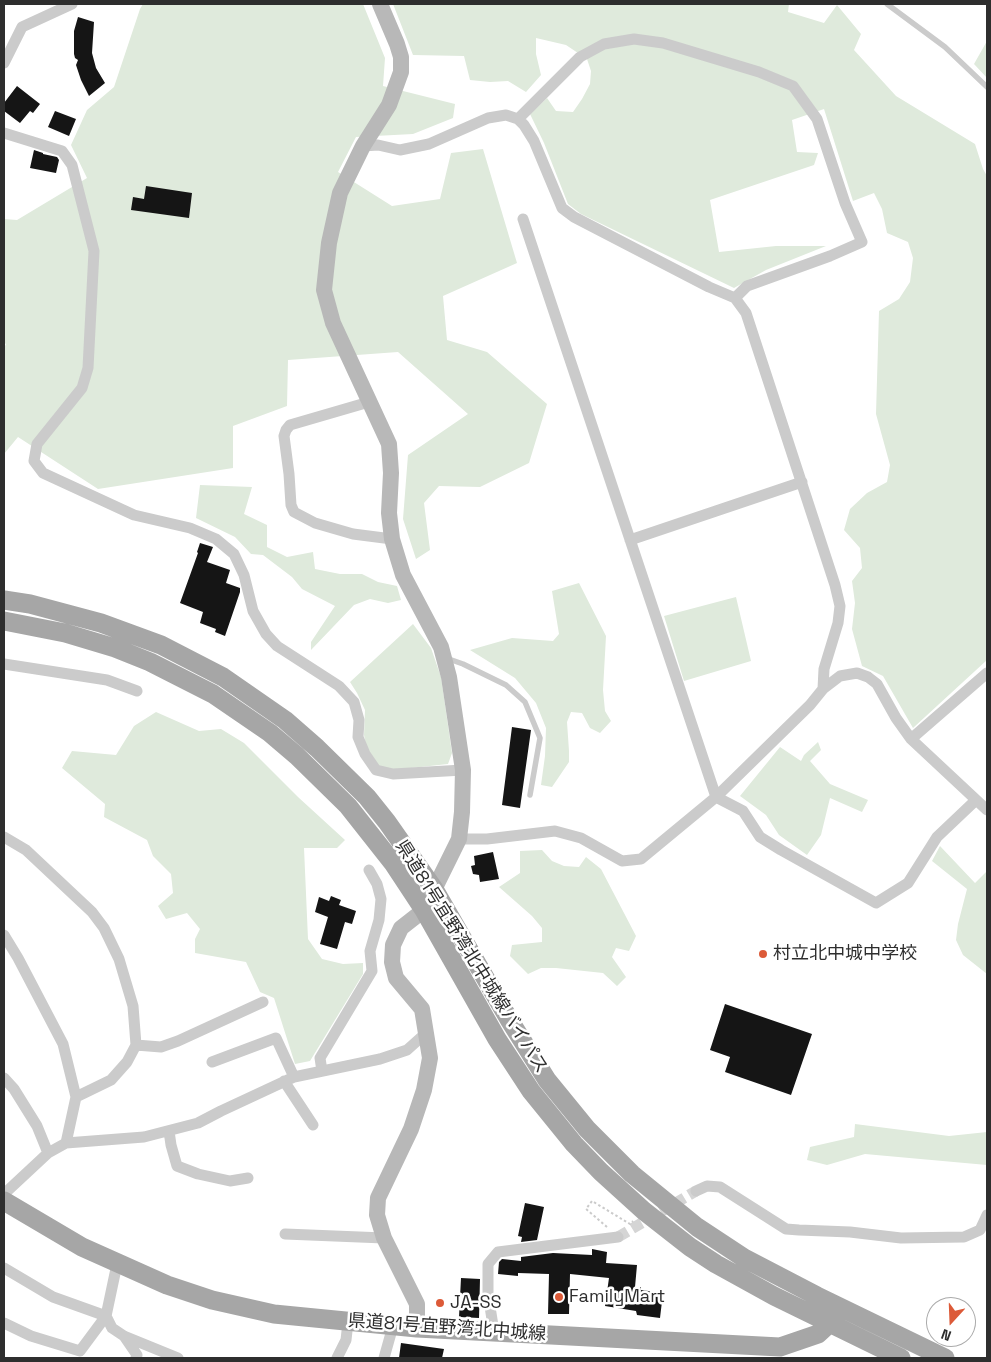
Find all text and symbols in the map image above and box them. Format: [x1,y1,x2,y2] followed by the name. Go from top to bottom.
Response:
[390,836,552,1078] street label: 県道81号宜野湾北中城線バイパス
[773,943,917,965] place label: 村立北中城中学校
[757,948,769,960] marker: 村立北中城中学校
[569,1286,665,1308] place label: FamilyMart
[553,1291,565,1303] marker: FamilyMart
[450,1292,502,1314] place label: JA-SS
[434,1297,446,1309] marker: JA-SS
[926,1297,976,1347] north arrow
[347,1310,547,1346] street label: 県道81号宜野湾北中城線
[939,1325,954,1345] text: N

